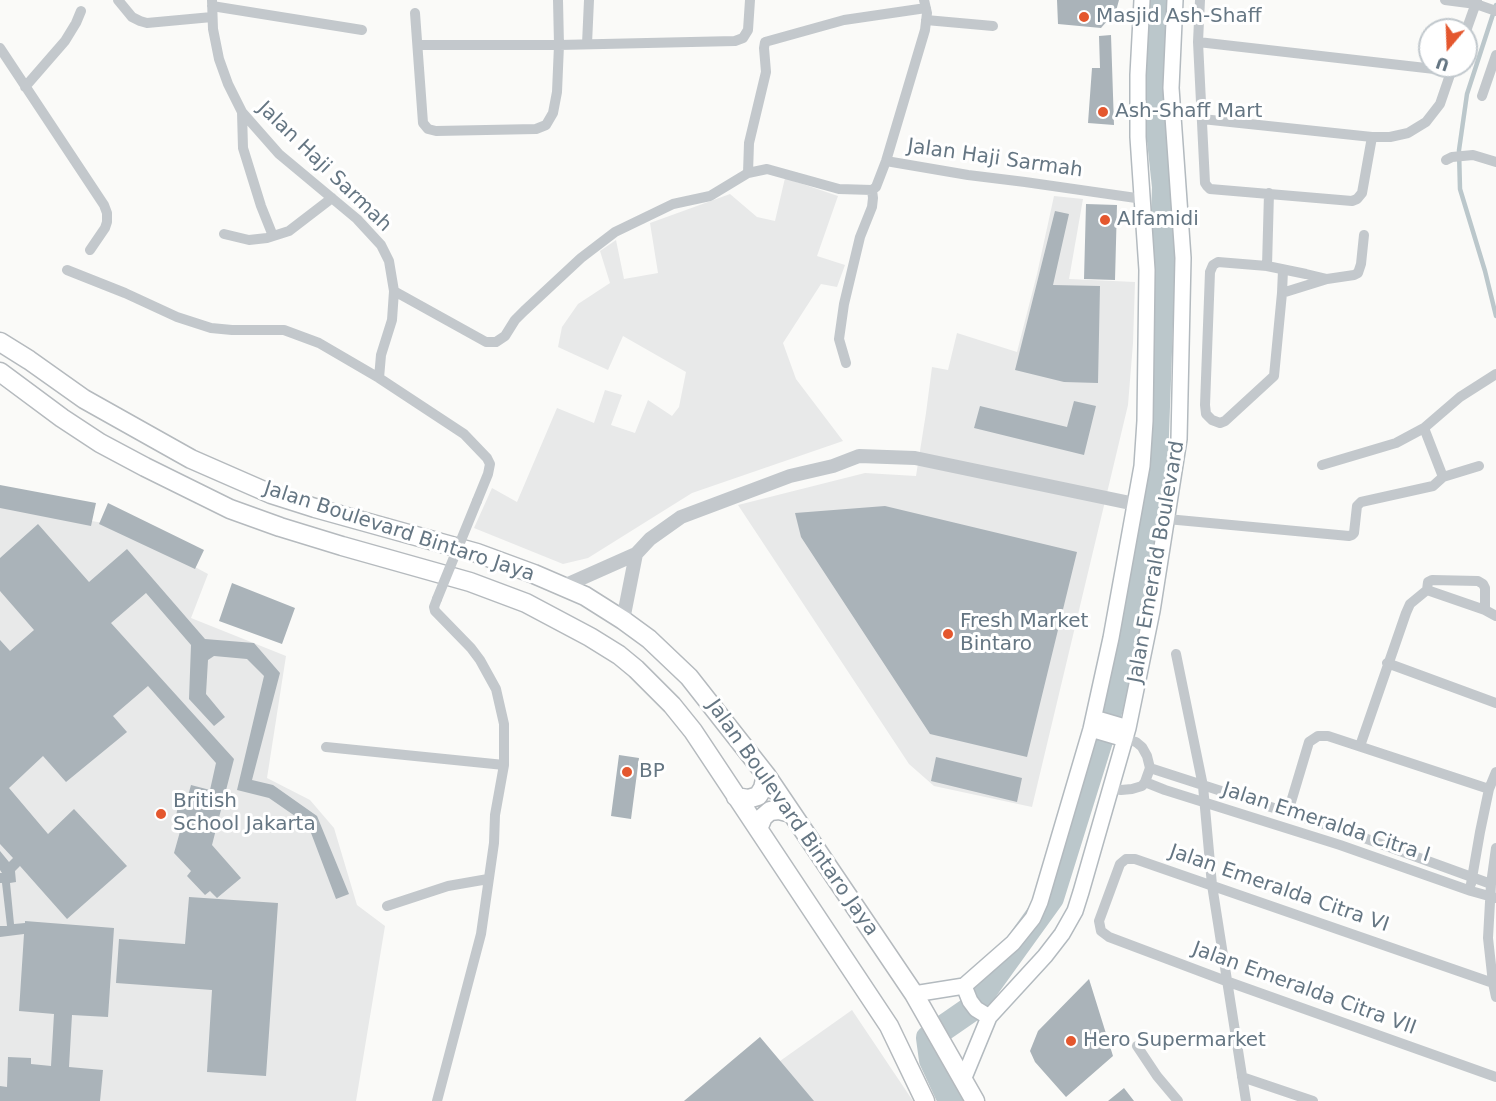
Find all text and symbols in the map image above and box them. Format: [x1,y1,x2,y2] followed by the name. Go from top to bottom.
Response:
[1096,5,1261,29] place label: Masjid Ash-Shaff
[1077,10,1091,24] marker: Masjid Ash-Shaff
[1418,18,1478,78] north arrow
[1433,53,1452,75] text: U
[252,97,396,237] street label: Jalan Haji Sarmah
[1115,100,1262,124] place label: Ash-Shaff Mart
[1096,105,1110,119] marker: Ash-Shaff Mart
[906,135,1084,183] street label: Jalan Haji Sarmah
[1117,208,1199,232] place label: Alfamidi
[1098,213,1112,227] marker: Alfamidi
[1124,439,1190,685] street label: Jalan Emerald Boulevard
[261,477,537,587] street label: Jalan Boulevard Bintaro Jaya
[960,610,1088,657] place label: Fresh Market Bintaro
[941,627,955,641] marker: Fresh Market Bintaro
[701,695,883,941] street label: Jalan Boulevard Bintaro Jaya
[639,760,665,784] place label: BP
[620,765,634,779] marker: BP
[1219,778,1433,868] street label: Jalan Emeralda Citra I
[173,790,316,837] place label: British School Jakarta
[154,807,168,821] marker: British School Jakarta
[1166,840,1392,938] street label: Jalan Emeralda Citra VI
[1189,937,1419,1041] street label: Jalan Emeralda Citra VII
[1083,1029,1266,1053] place label: Hero Supermarket
[1064,1034,1078,1048] marker: Hero Supermarket

